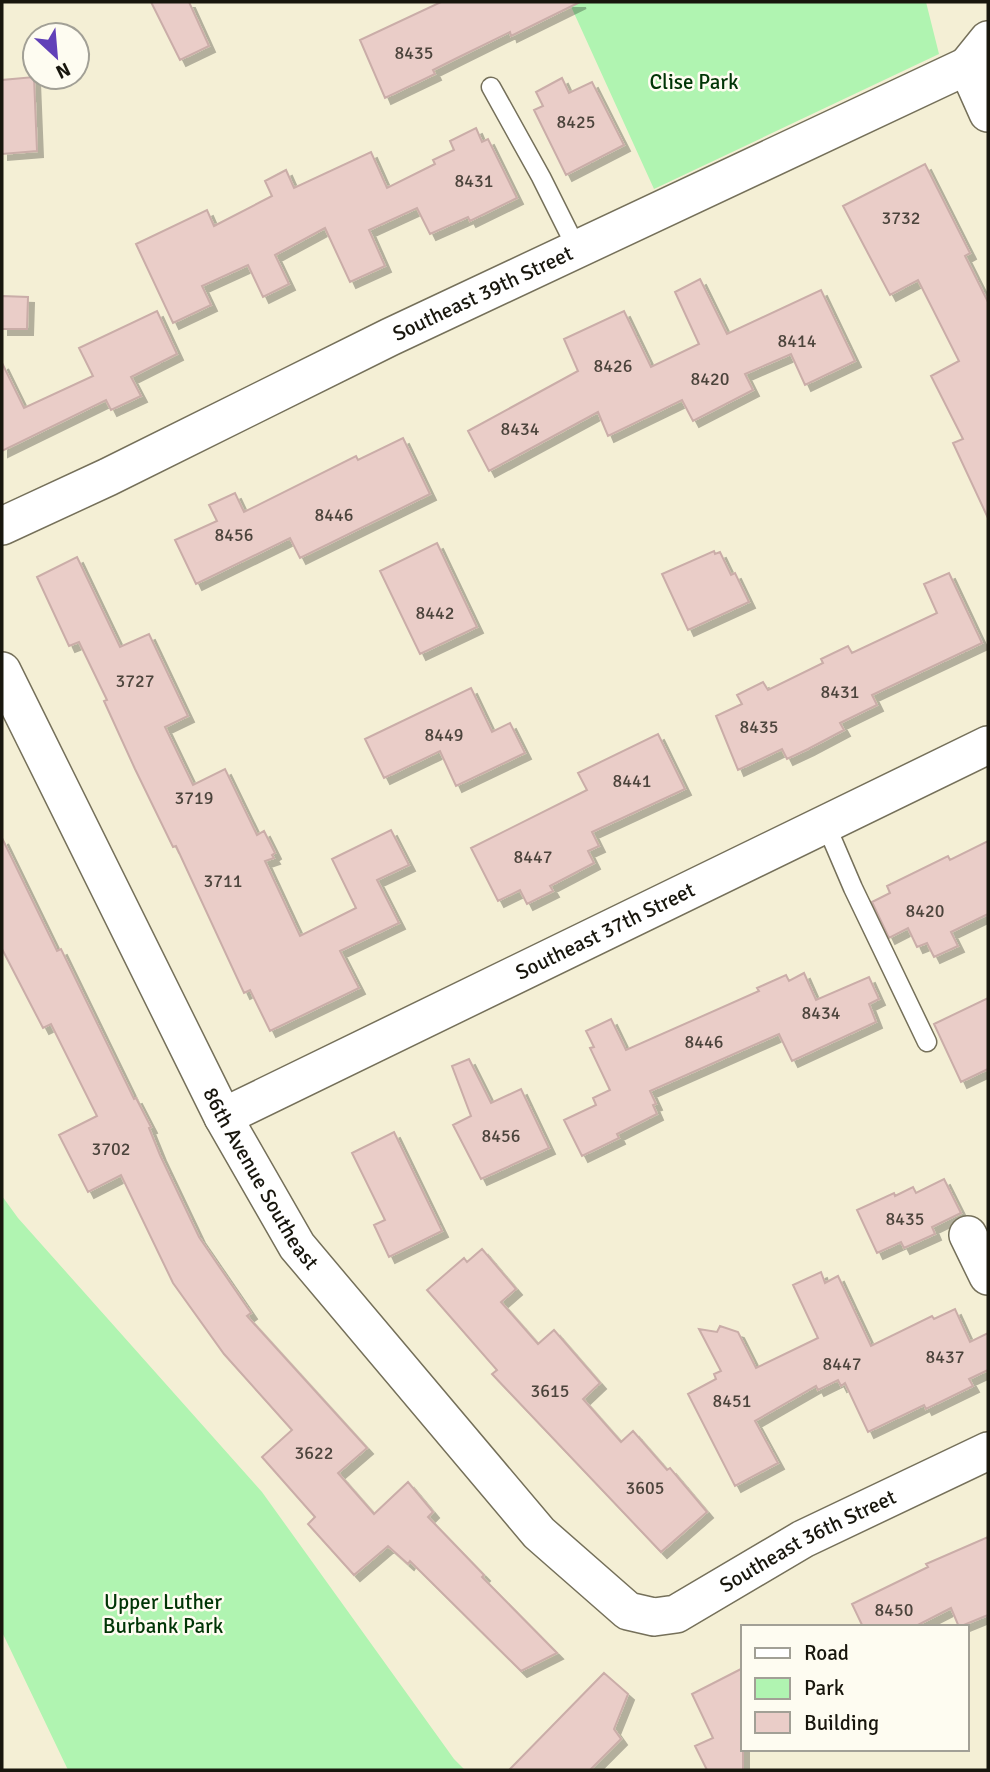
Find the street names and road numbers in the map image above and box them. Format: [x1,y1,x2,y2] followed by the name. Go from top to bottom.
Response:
[388,240,577,347] street label: Southeast 39th Street
[511,877,699,986] street label: Southeast 37th Street
[197,1083,324,1275] street label: 86th Avenue Southeast
[715,1484,900,1598] street label: Southeast 36th Street

